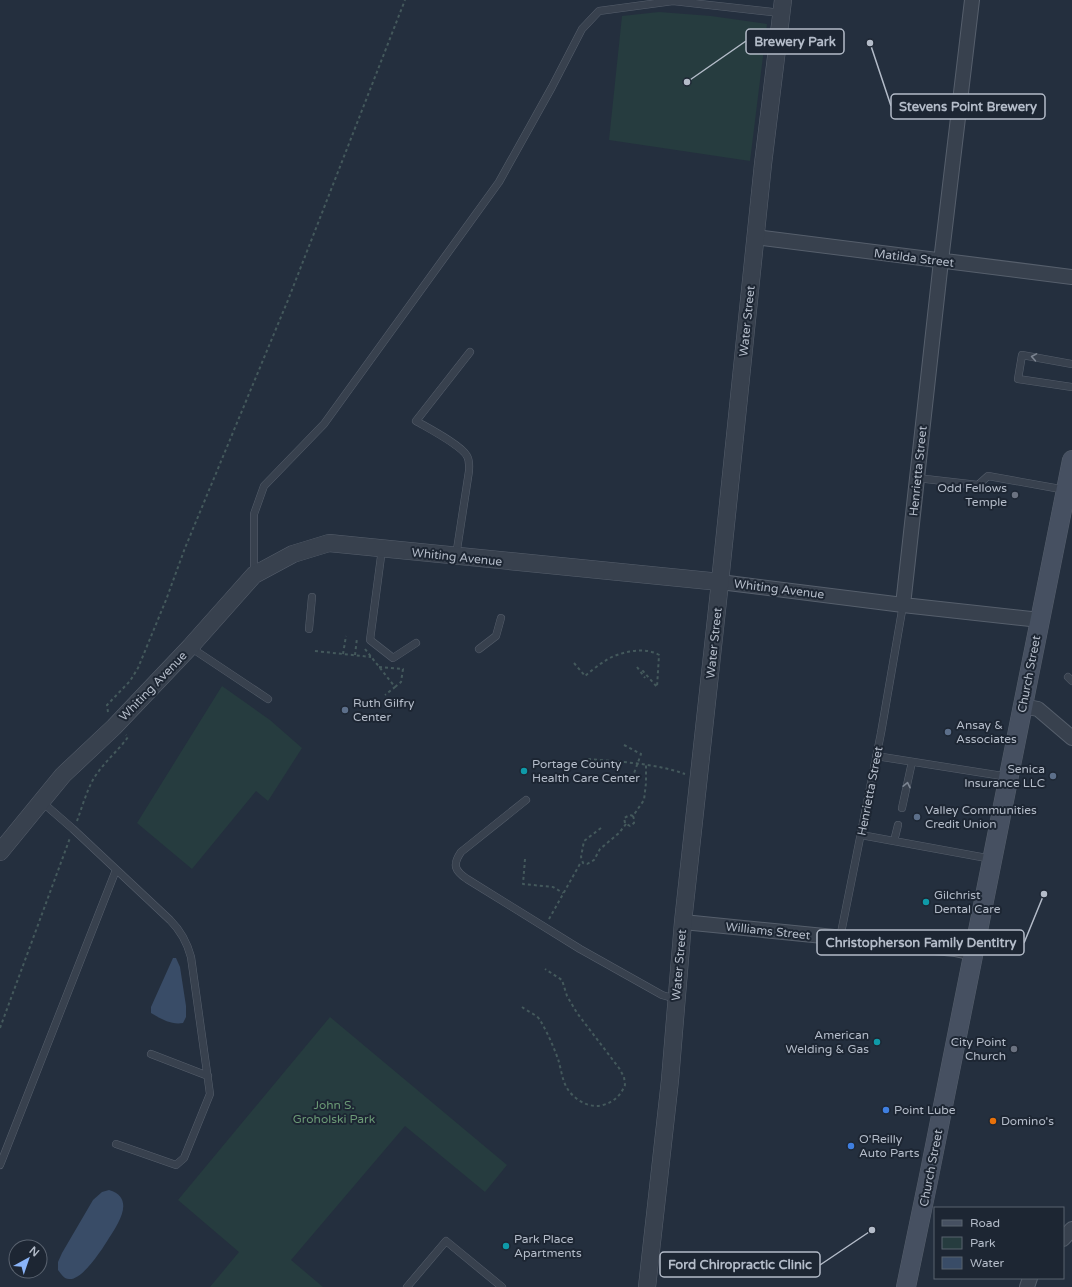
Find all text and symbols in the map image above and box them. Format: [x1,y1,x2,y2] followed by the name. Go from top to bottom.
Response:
[746,29,844,54] callout: Brewery Park
[754,34,836,50] text: Brewery Park
[891,94,1045,119] callout: Stevens Point Brewery
[899,99,1037,115] text: Stevens Point Brewery
[873,246,955,270] street label: Matilda Street
[736,284,758,357] street label: Water Street
[1031,353,1037,362] one-way arrow
[906,425,930,517] street label: Henrietta Street
[937,481,1007,509] place label: Odd Fellows Temple
[1010,490,1020,500] marker: Odd Fellows Temple
[411,545,503,569] street label: Whiting Avenue
[733,577,825,602] street label: Whiting Avenue
[703,606,725,679] street label: Water Street
[1015,634,1043,714] street label: Church Street
[116,648,190,724] street label: Whiting Avenue
[353,696,415,724] place label: Ruth Gilfry Center
[340,705,350,715] marker: Ruth Gilfry Center
[956,718,1017,746] place label: Ansay & Associates
[943,727,953,737] marker: Ansay & Associates
[854,745,886,837] street label: Henrietta Street
[532,757,640,785] place label: Portage County Health Care Center
[964,762,1045,790] place label: Senica Insurance LLC
[519,766,529,776] marker: Portage County Health Care Center
[1048,771,1058,781] marker: Senica Insurance LLC
[903,782,911,788] one-way arrow
[925,803,1037,831] place label: Valley Communities Credit Union
[912,812,922,822] marker: Valley Communities Credit Union
[934,888,1001,916] place label: Gilchrist Dental Care
[921,897,931,907] marker: Gilchrist Dental Care
[725,920,811,942] street label: Williams Street
[669,928,689,1001] street label: Water Street
[817,930,1024,955] callout: Christopherson Family Dentitry
[826,935,1016,951] text: Christopherson Family Dentitry
[786,1028,869,1056] place label: American Welding & Gas
[951,1035,1006,1063] place label: City Point Church
[872,1037,882,1047] marker: American Welding & Gas
[1009,1044,1019,1054] marker: City Point Church
[293,1098,376,1126] park label: John S. Groholski Park
[894,1103,956,1117] place label: Point Lube
[881,1105,891,1115] marker: Point Lube
[1001,1114,1054,1128] place label: Domino's
[988,1116,998,1126] marker: Domino's
[917,1128,945,1208] street label: Church Street
[859,1132,920,1160] place label: O'Reilly Auto Parts
[846,1141,856,1151] marker: O'Reilly Auto Parts
[934,1207,1064,1279] legend
[970,1216,1000,1230] text: Road
[514,1232,582,1260] place label: Park Place Apartments
[970,1236,996,1250] text: Park
[8,1239,48,1279] north arrow
[501,1241,511,1251] marker: Park Place Apartments
[27,1244,42,1260] text: N
[660,1252,820,1277] callout: Ford Chiropractic Clinic
[970,1256,1005,1270] text: Water
[668,1257,812,1273] text: Ford Chiropractic Clinic

